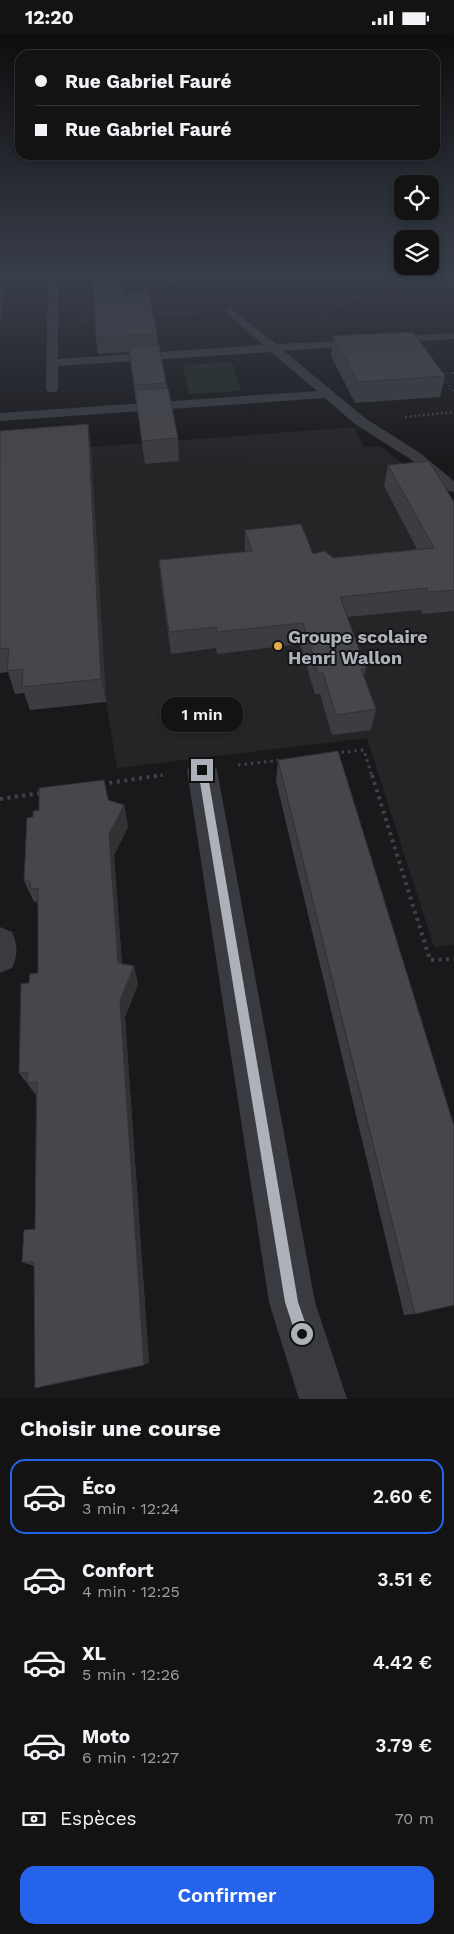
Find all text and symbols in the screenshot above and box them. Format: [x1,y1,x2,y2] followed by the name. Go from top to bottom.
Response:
[25,6,74,29] text: 12:20
[65,70,232,93] text: Rue Gabriel Fauré
[65,118,232,141] text: Rue Gabriel Fauré
[394,175,439,275] map controls
[394,175,439,220] button: locate
[394,230,439,275] button: layers
[288,626,428,668] place label: Groupe scolaire Henri Wallon
[272,640,284,652] marker: Groupe scolaire Henri Wallon
[161,697,243,733] callout: 1 min
[181,705,223,724] text: 1 min
[191,759,213,781] route end
[291,1323,313,1345] route start
[20,1416,221,1441] text: Choisir une course
[22,1474,67,1519] icon: car
[82,1476,116,1499] text: Éco
[373,1485,432,1508] text: 2.60 €
[82,1499,179,1518] text: 3 min · 12:24
[22,1557,67,1602] icon: car
[82,1559,153,1582] text: Confort
[377,1568,432,1591] text: 3.51 €
[82,1582,180,1601] text: 4 min · 12:25
[22,1640,67,1685] icon: car
[82,1642,106,1665] text: XL
[373,1651,432,1674] text: 4.42 €
[82,1665,180,1684] text: 5 min · 12:26
[22,1723,67,1768] icon: car
[82,1725,130,1748] text: Moto
[375,1734,432,1757] text: 3.79 €
[82,1748,179,1767] text: 6 min · 12:27
[20,1805,48,1833] icon: cash
[60,1807,137,1830] text: Espèces
[395,1809,434,1828] text: 70 m
[20,1866,434,1924] button: Confirmer

